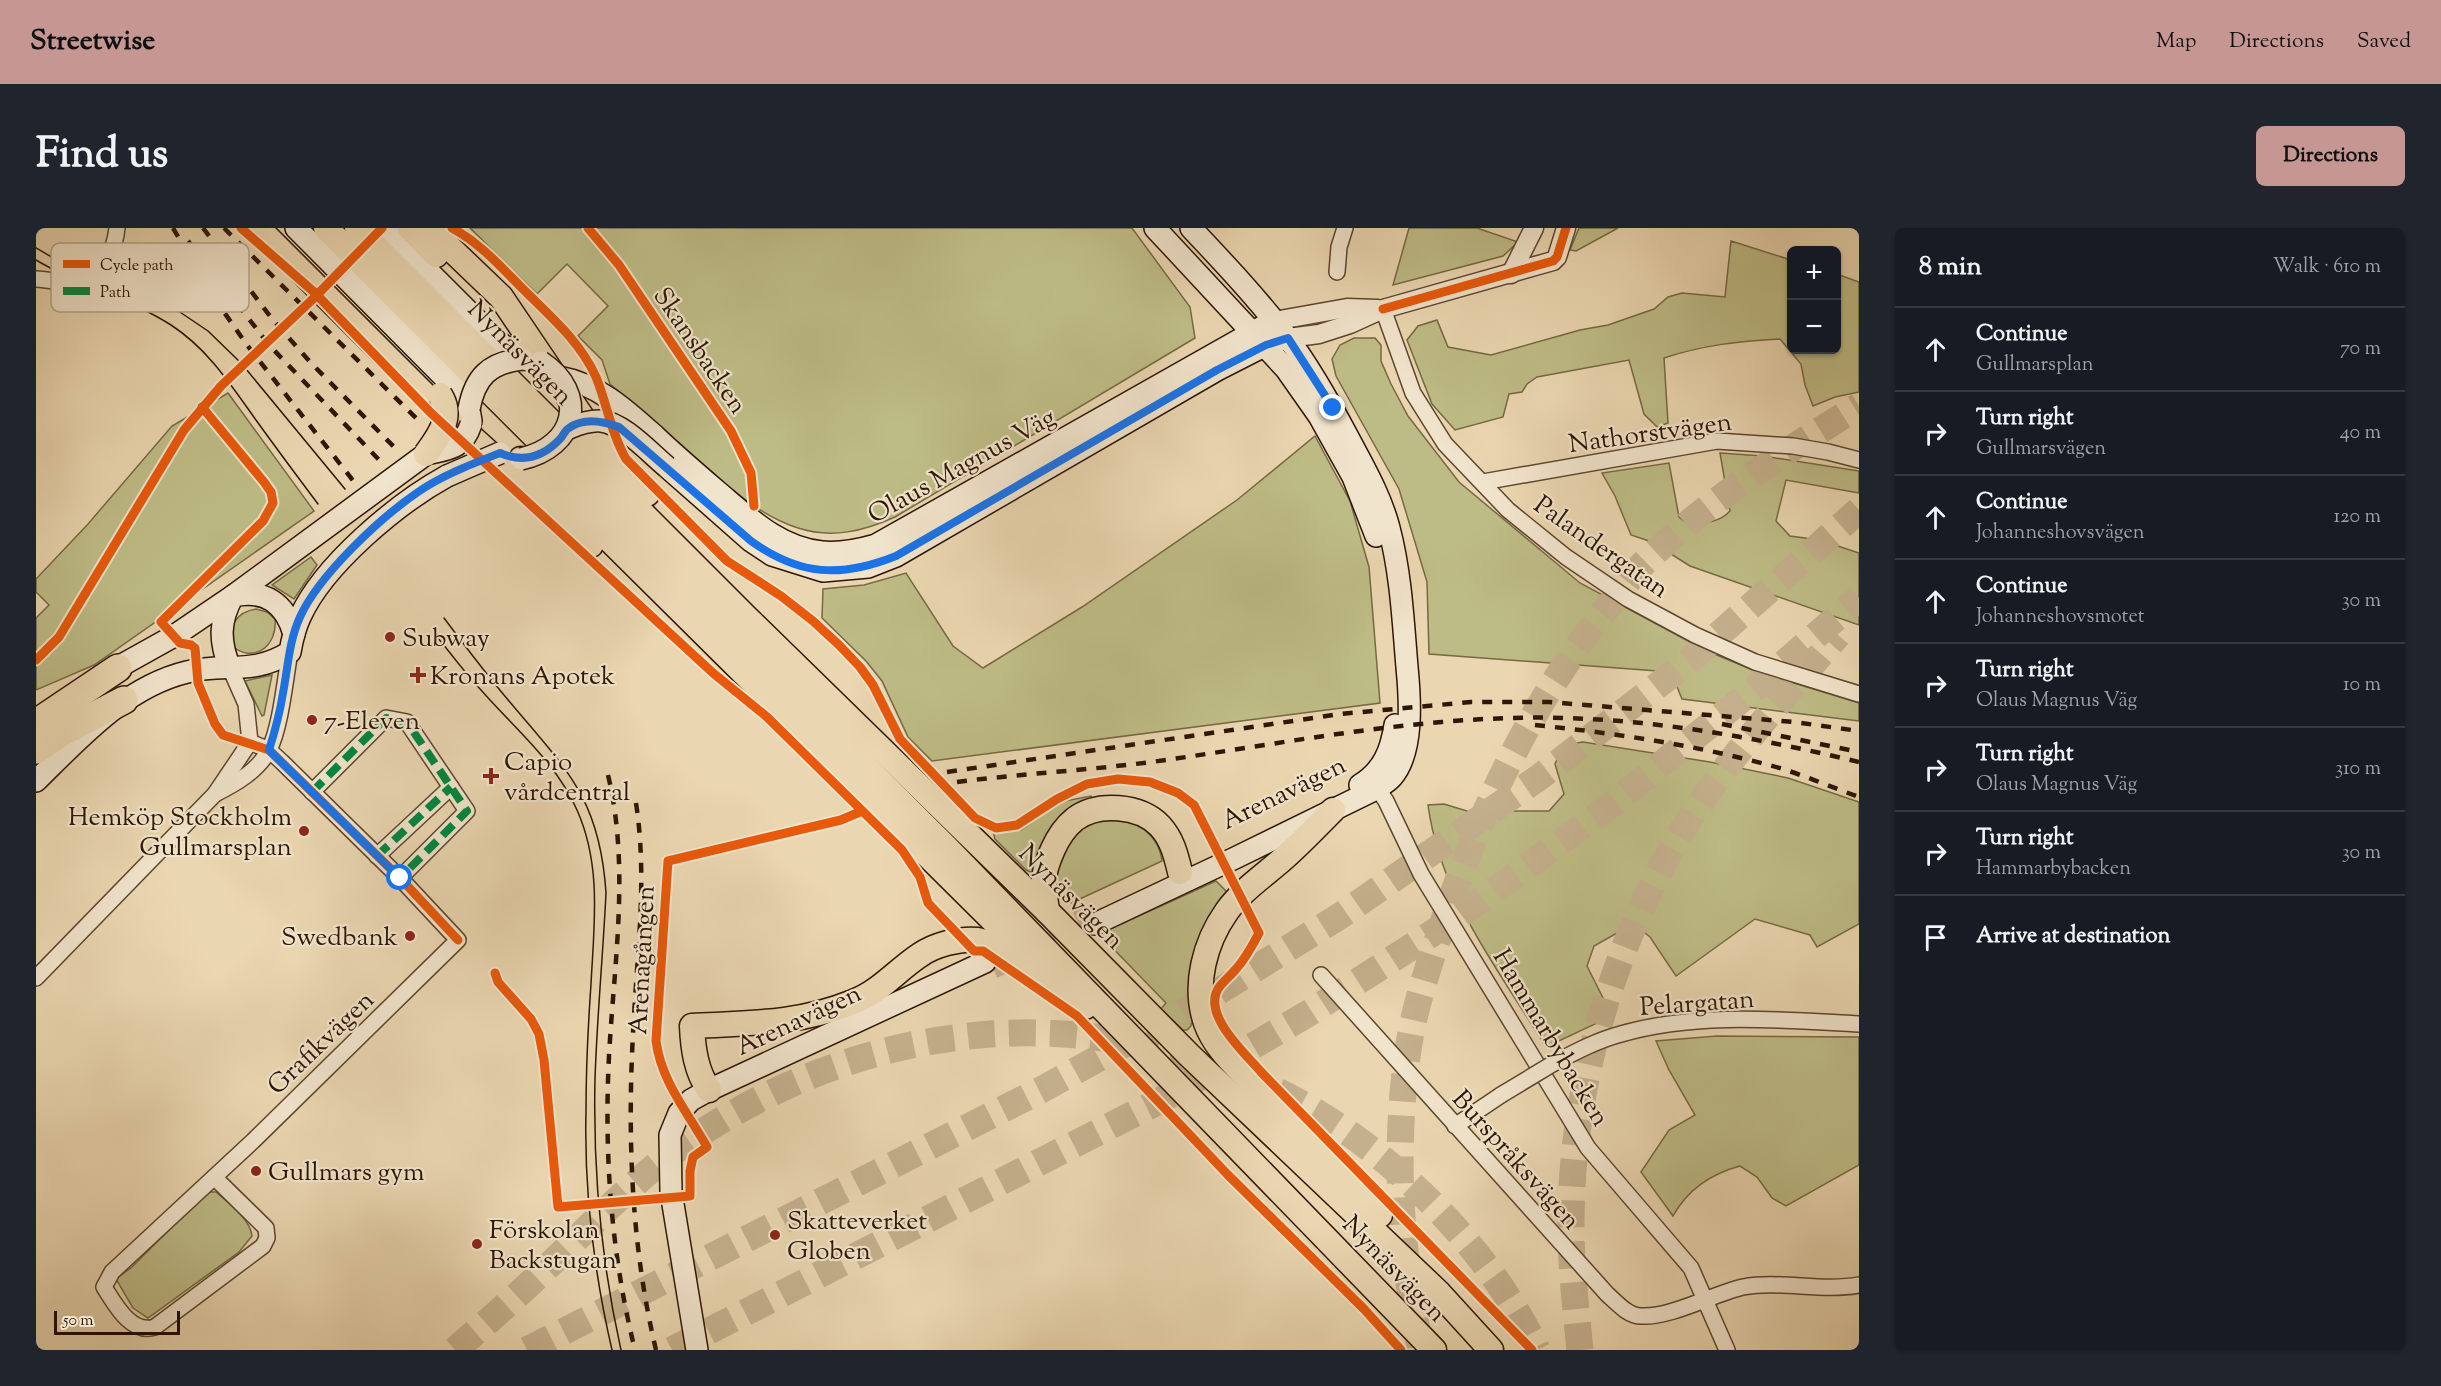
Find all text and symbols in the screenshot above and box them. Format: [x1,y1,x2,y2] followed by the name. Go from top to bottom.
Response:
[30,22,155,62] text: Streetwise
[2156,27,2196,57] text: Map
[2229,27,2324,57] text: Directions
[2357,27,2411,57] text: Saved
[36,126,168,186] text: Find us
[2256,126,2405,186] button: Directions
[51,243,249,312] legend
[1787,246,1841,354] map controls
[1787,246,1841,300] button: +
[1919,249,1982,286] text: 8 min
[2273,253,2381,282] text: Walk · 610 m
[100,255,174,278] text: Cycle path
[643,281,755,422] street label: Skansbacken
[100,282,131,305] text: Path
[458,292,581,415] street label: Nynäsvägen
[1787,300,1841,354] button: −
[1976,319,2067,351] text: Continue
[1919,333,1952,366] icon: ahead
[2340,335,2381,364] text: 70 m
[1976,351,2094,380] text: Gullmarsplan
[1319,394,1345,420] route end
[862,400,1063,534] street label: Olaus Magnus Väg
[1976,403,2073,435] text: Turn right
[1566,405,1734,464] street label: Nathorstvägen
[1919,417,1952,450] icon: right
[2340,419,2381,448] text: 40 m
[1976,435,2106,464] text: Gullmarsvägen
[1976,487,2067,519] text: Continue
[1525,488,1676,608] street label: Palandergatan
[1919,501,1952,534] icon: ahead
[2333,503,2381,532] text: 120 m
[1976,519,2145,548] text: Johanneshovsvägen
[1976,571,2067,603] text: Continue
[1919,585,1952,618] icon: ahead
[2342,587,2381,616] text: 30 m
[1976,603,2145,632] text: Johanneshovsmotet
[402,621,490,658] place label: Subway
[383,630,397,644] marker: Subway
[1976,655,2073,687] text: Turn right
[430,659,615,696] place label: Kronans Apotek
[411,668,425,682] marker: Kronans Apotek
[1919,669,1952,702] icon: right
[2343,671,2381,700] text: 10 m
[1976,687,2137,716] text: Olaus Magnus Väg
[324,704,420,741] place label: 7-Eleven
[305,713,319,727] marker: 7-Eleven
[1976,739,2073,771] text: Turn right
[504,745,630,812] place label: Capio vårdcentral
[1215,748,1353,840] street label: Arenavägen
[1919,753,1952,786] icon: right
[2335,755,2381,784] text: 310 m
[482,767,500,785] marker: Capio vårdcentral
[1976,771,2137,800] text: Olaus Magnus Väg
[68,800,292,867] place label: Hemköp Stockholm Gullmarsplan
[1976,823,2073,855] text: Turn right
[297,824,311,838] marker: Hemköp Stockholm Gullmarsplan
[1009,836,1132,959] street label: Nynäsvägen
[1919,837,1952,870] icon: right
[2342,839,2381,868] text: 30 m
[1976,855,2131,884] text: Hammarbybacken
[386,864,412,890] route start
[621,885,666,1036] street label: Arenagången
[281,920,398,957] place label: Swedbank
[1919,921,1952,954] icon: arrive
[1976,921,2171,953] text: Arrive at destination
[403,929,417,943] marker: Swedbank
[1482,942,1618,1134] street label: Hammarbybacken
[730,976,868,1066] street label: Arenavägen
[1639,982,1756,1027] street label: Pelargatan
[260,983,384,1104] street label: Grafikvägen
[1442,1082,1588,1239] street label: Burspråksvägen
[268,1155,425,1192] place label: Gullmars gym
[249,1164,263,1178] marker: Gullmars gym
[787,1204,927,1271] place label: Skatteverket Globen
[1333,1208,1454,1332] street label: Nynäsvägen
[489,1213,617,1280] place label: Förskolan Backstugan
[768,1228,782,1242] marker: Skatteverket Globen
[470,1237,484,1251] marker: Förskolan Backstugan
[54,1308,180,1336] scale bar
[63,1310,94,1333] text: 50 m

